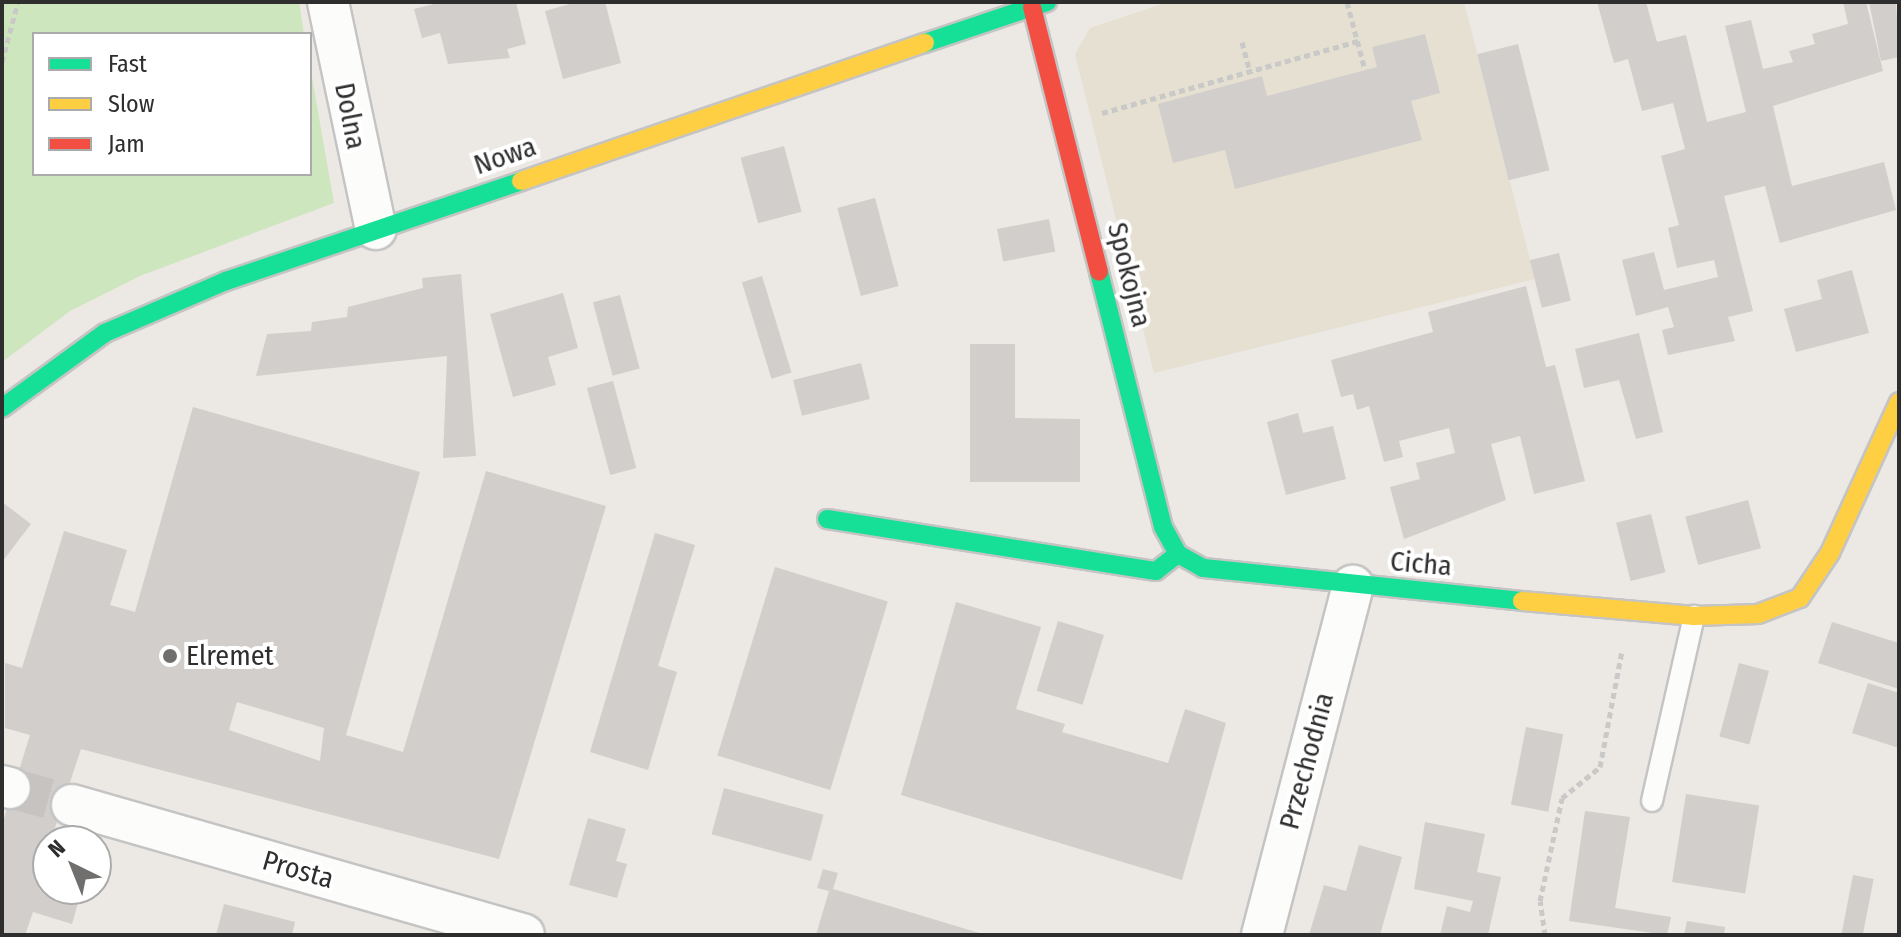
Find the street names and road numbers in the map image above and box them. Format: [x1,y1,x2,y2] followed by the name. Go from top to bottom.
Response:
[327,80,373,152] street label: Dolna
[470,130,540,182] street label: Nowa
[1100,219,1158,331] street label: Spokojna
[1389,545,1453,583] street label: Cicha
[1273,689,1341,833] street label: Przechodnia
[259,844,337,896] street label: Prosta

